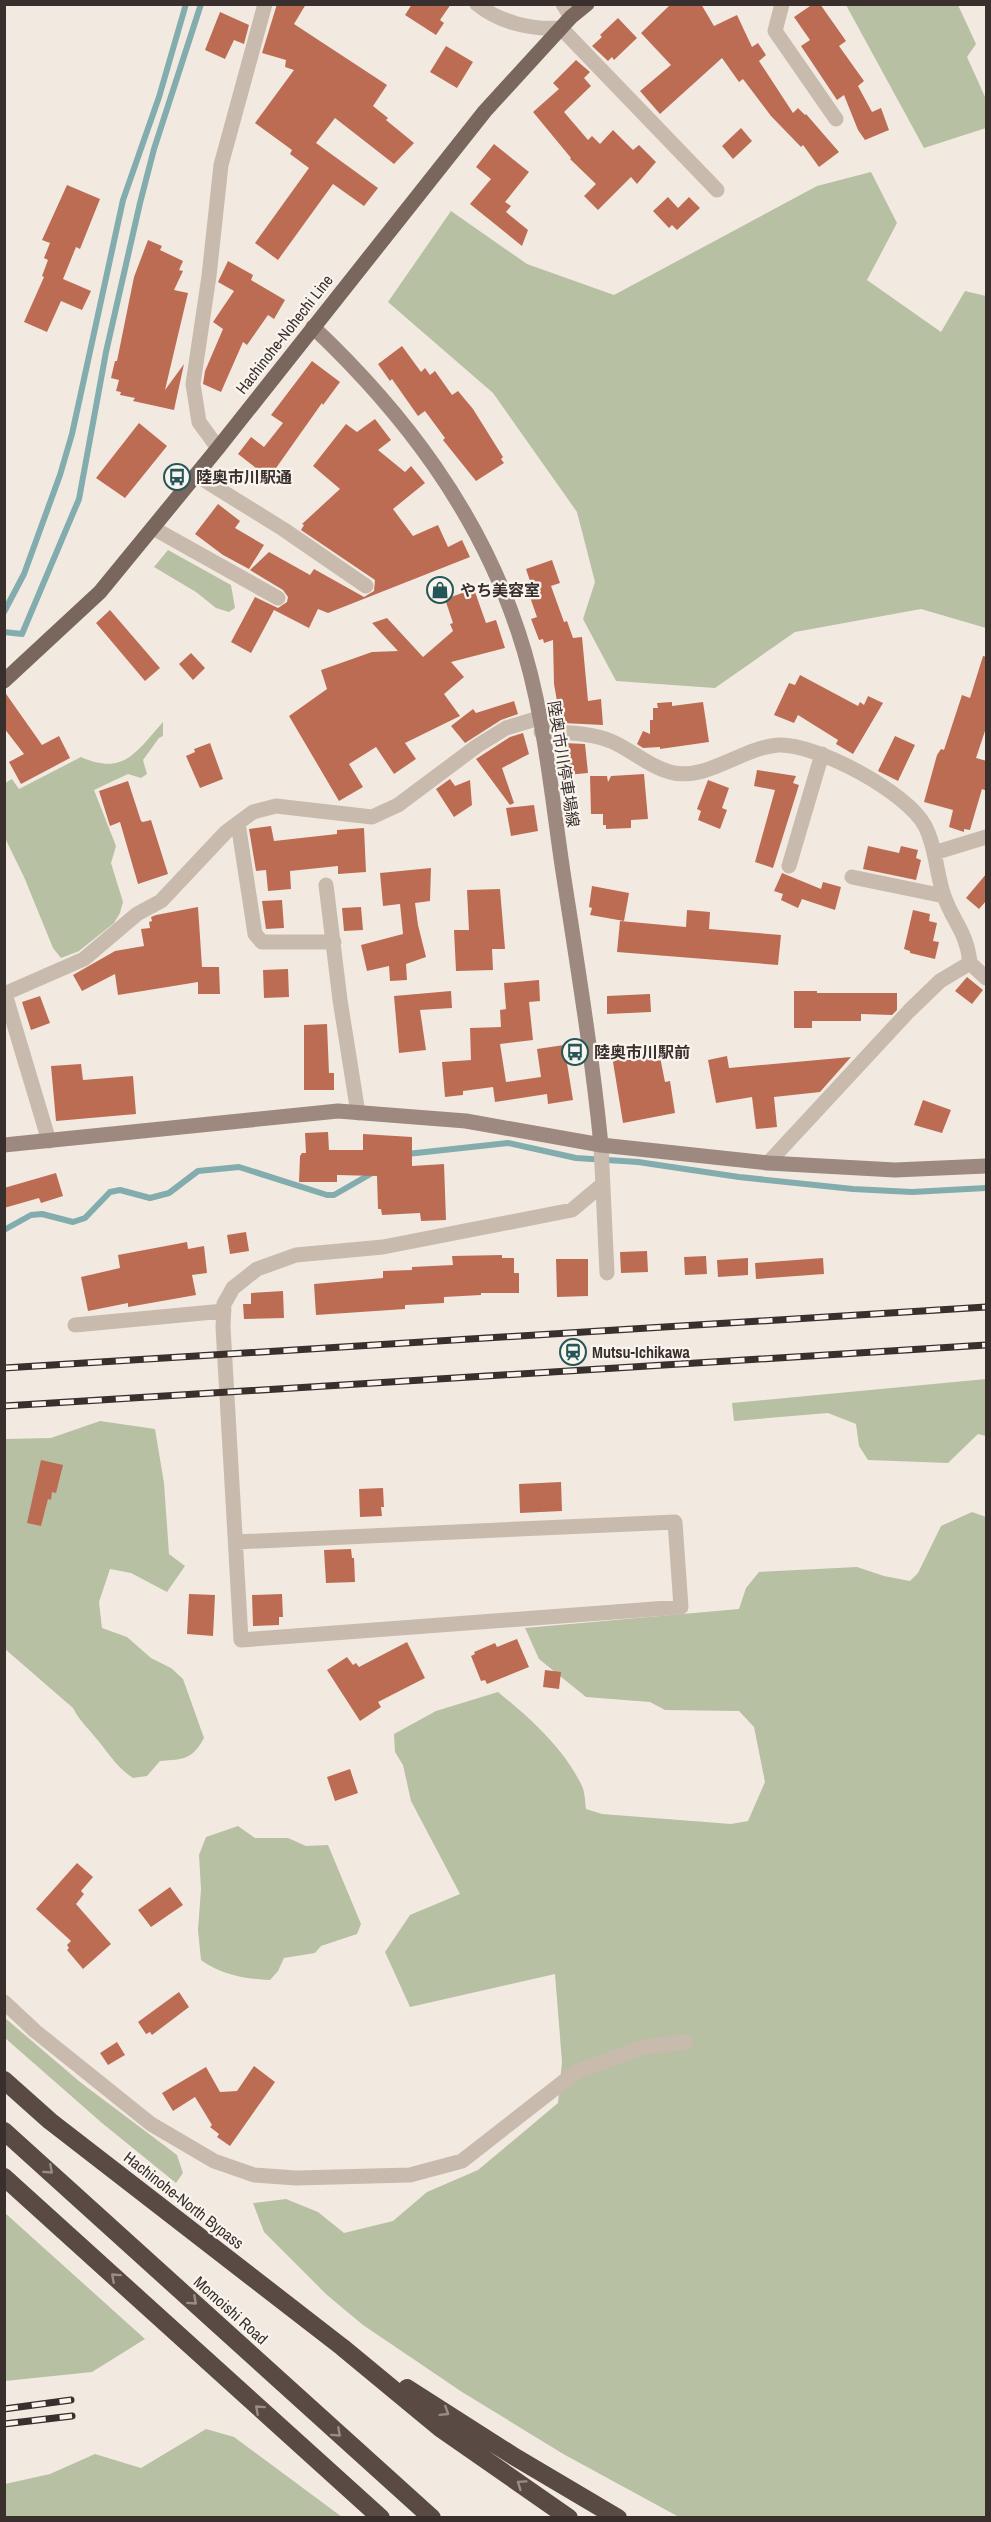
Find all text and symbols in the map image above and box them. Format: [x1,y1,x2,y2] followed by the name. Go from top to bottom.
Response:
[230,270,338,398] street label: Hachinohe-Nohechi Line
[162,462,192,492] bus stop icon: 陸奥市川駅通
[196,466,292,488] place label: 陸奥市川駅通
[425,575,455,605] shop icon: やち美容室
[460,579,540,601] place label: やち美容室
[543,699,585,829] street label: 陸奥市川停車場線
[560,1037,590,1067] bus stop icon: 陸奥市川駅前
[594,1041,690,1063] place label: 陸奥市川駅前
[558,1337,588,1367] station icon: Mutsu-Ichikawa
[592,1341,690,1363] place label: Mutsu-Ichikawa
[119,2146,249,2254] street label: Hachinohe-North Bypass
[42,2163,52,2174] one-way arrow
[189,2271,273,2349] street label: Momoishi Road
[111,2273,122,2284] one-way arrow
[186,2294,196,2305] one-way arrow
[255,2405,266,2416] one-way arrow
[438,2405,449,2416] one-way arrow
[330,2426,340,2437] one-way arrow
[517,2480,528,2491] one-way arrow

